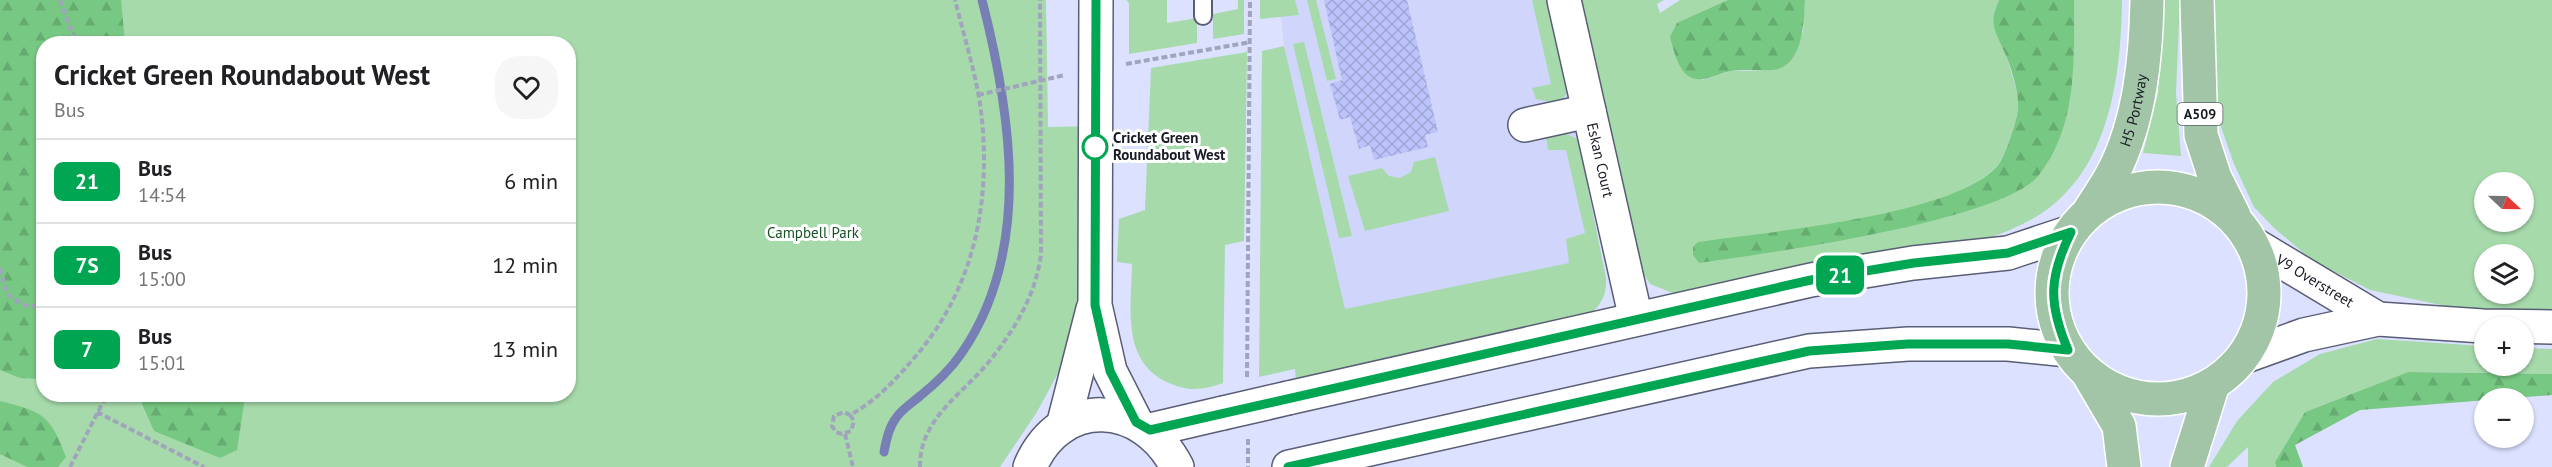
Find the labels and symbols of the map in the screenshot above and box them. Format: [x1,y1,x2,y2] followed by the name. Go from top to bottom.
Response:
[2115,73,2151,149] street label: H5 Portway
[2178,103,2222,125] road number: A509
[1583,121,1618,199] street label: Eskan Court
[1113,128,1226,164] place label: Cricket Green Roundabout West
[1082,134,1108,160] marker: Cricket Green Roundabout West
[2474,172,2534,232] north arrow
[767,223,860,242] park label: Campbell Park
[2272,249,2357,311] street label: V9 Overstreet
[1813,256,1867,294] line badge: 21

